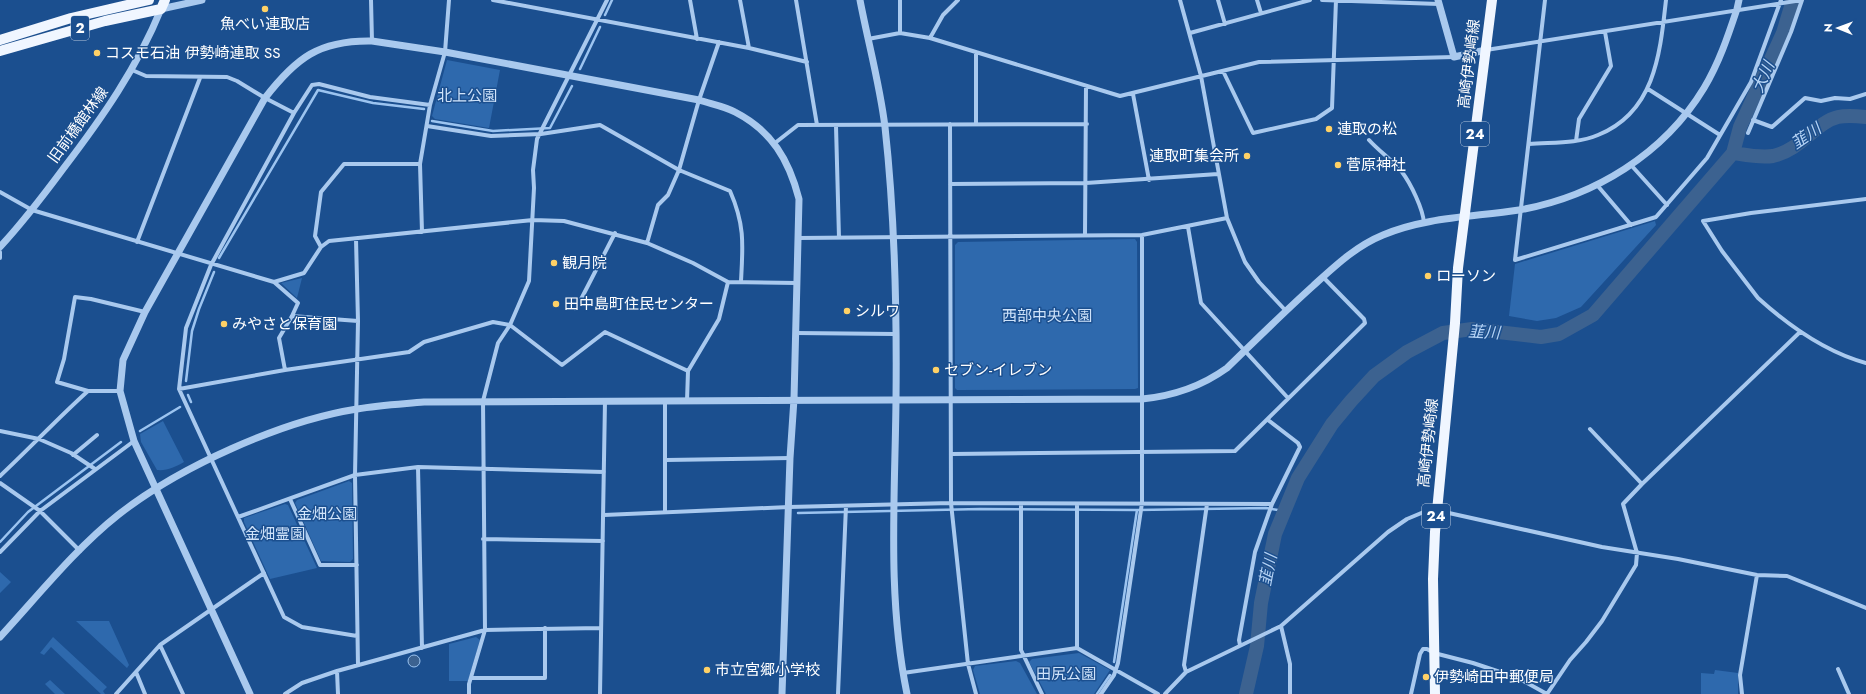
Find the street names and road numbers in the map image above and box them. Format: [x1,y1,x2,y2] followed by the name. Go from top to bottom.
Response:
[71,16,89,40] road number: 2
[1453,18,1485,110] street label: 高崎伊勢崎線
[43,82,113,168] street label: 旧前橋館林線
[1461,122,1489,146] road number: 24
[1412,397,1444,489] street label: 高崎伊勢崎線
[1422,504,1450,528] road number: 24

